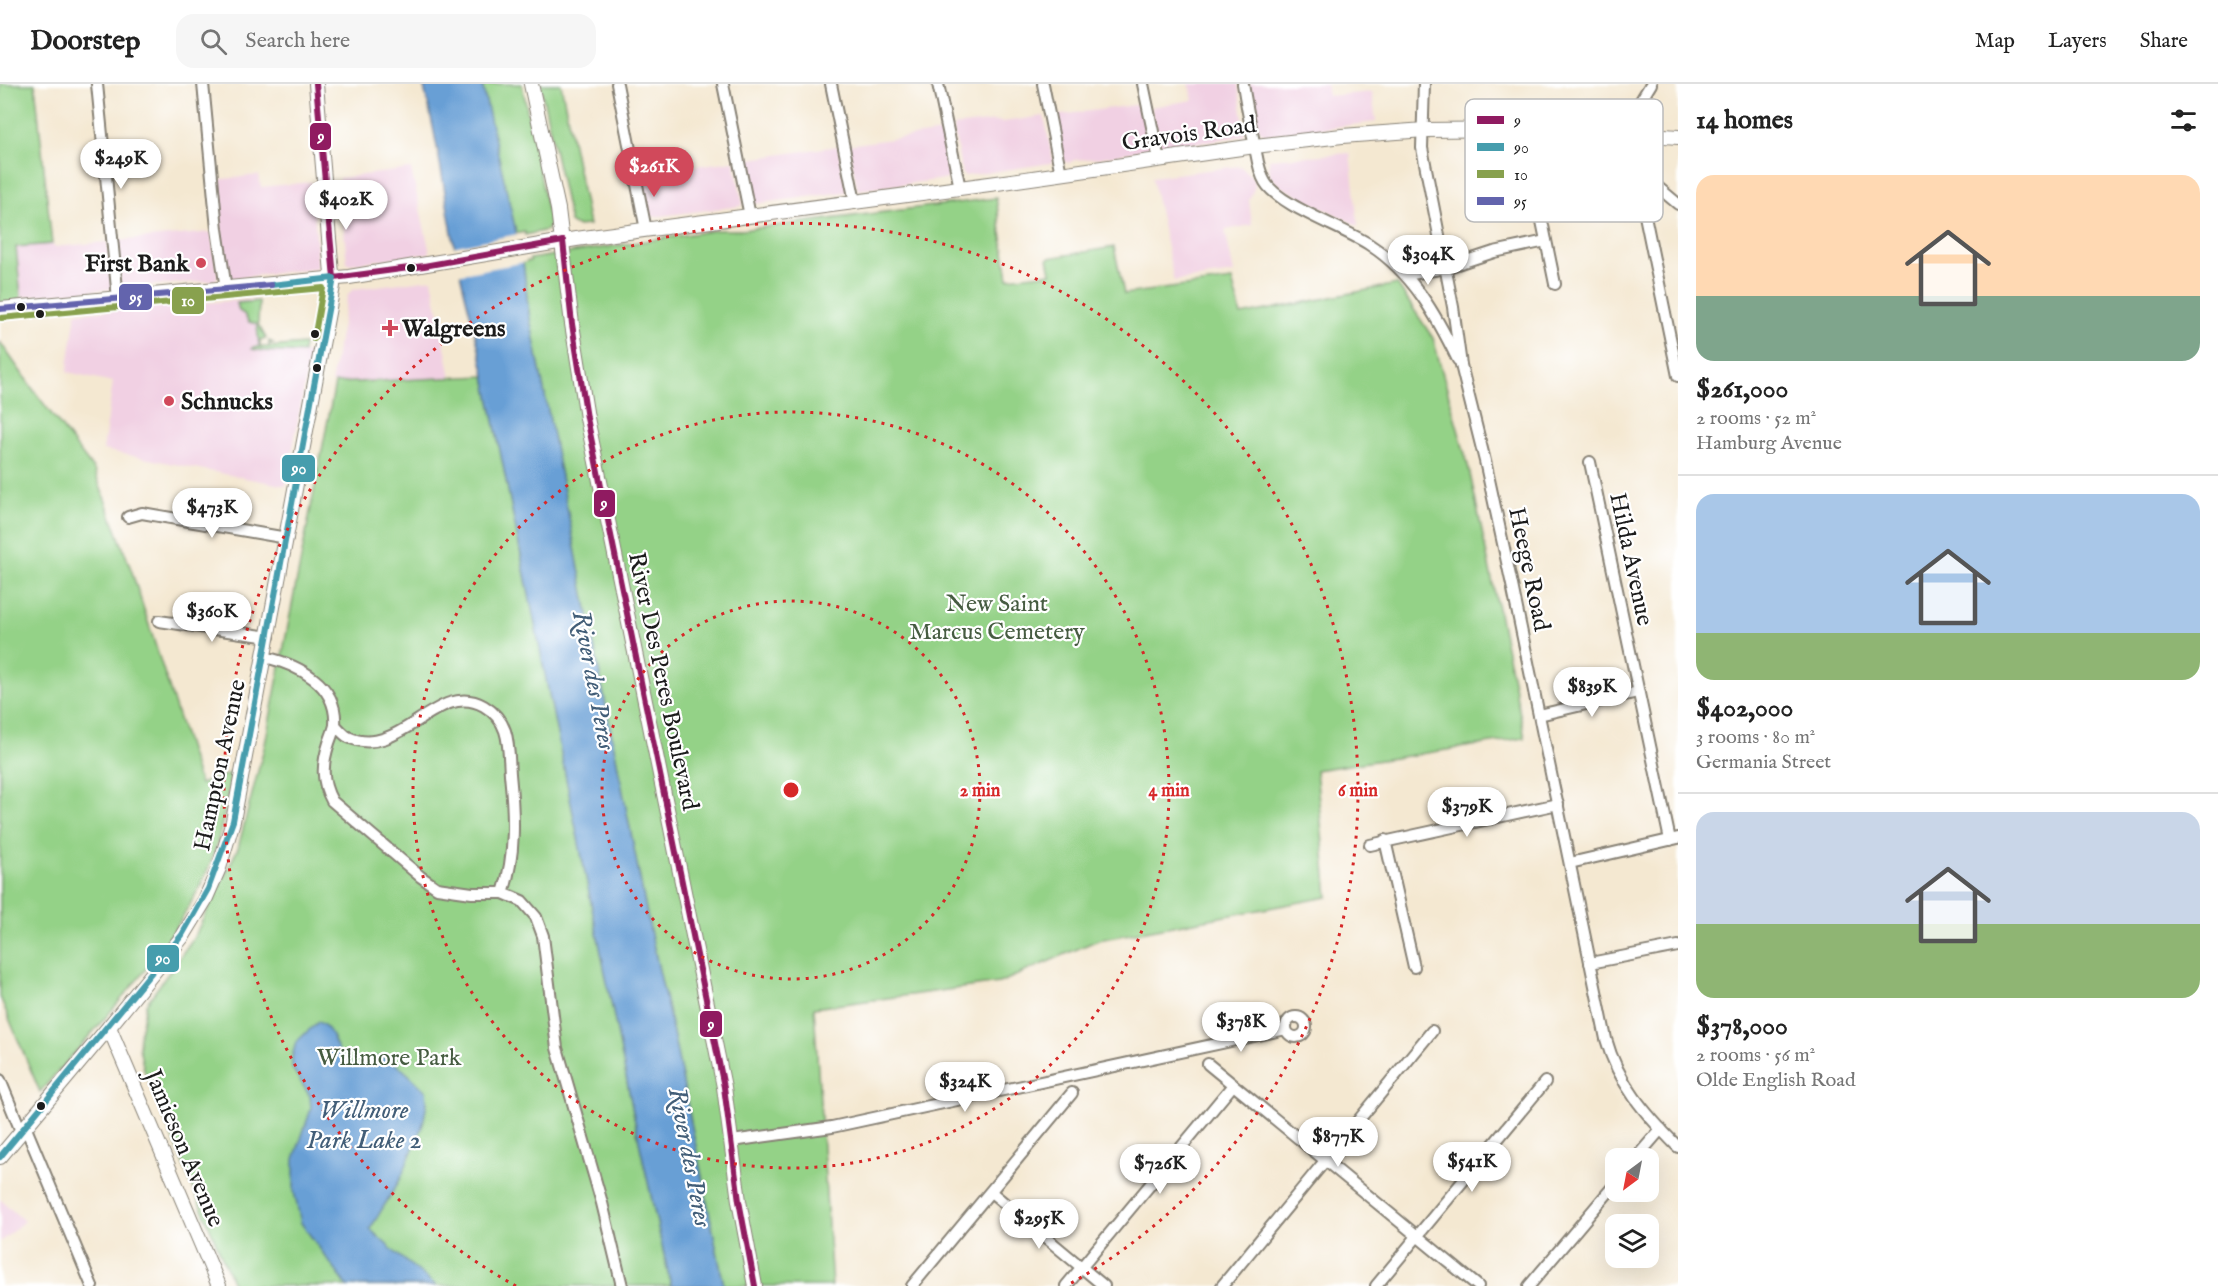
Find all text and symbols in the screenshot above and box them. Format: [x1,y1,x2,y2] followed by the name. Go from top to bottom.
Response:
[176,14,596,68] search box
[30,24,140,59] text: Doorstep
[197,25,230,58] icon: search
[245,27,350,55] text: Search here
[1975,28,2015,55] text: Map
[2048,28,2107,55] text: Layers
[2140,28,2188,55] text: Share
[1465,99,1663,222] legend
[1696,104,1793,137] text: 14 homes
[2167,104,2200,137] icon: filters
[1120,110,1259,159] street label: Gravois Road
[1513,112,1521,132] text: 9
[309,122,332,151] line badge: 9
[317,128,325,148] text: 9
[79,139,163,190] pin: $249K
[1513,139,1529,159] text: 90
[94,146,148,171] text: $249K
[612,147,696,198] pin: $261K
[629,154,679,179] text: $261K
[1514,166,1528,186] text: 10
[304,180,388,231] pin: $402K
[319,187,373,212] text: $402K
[1513,193,1527,213] text: 95
[1894,214,2002,322] icon: home
[1386,235,1470,286] pin: $304K
[1402,242,1454,267] text: $304K
[85,249,190,280] place label: First Bank
[194,256,208,270] marker: First Bank
[405,262,417,274] unlabelled marker
[118,283,153,311] line badge: 95
[171,286,205,315] line badge: 10
[129,289,143,309] text: 95
[181,292,195,312] text: 10
[15,301,27,313] unlabelled marker
[34,308,46,320] unlabelled marker
[401,314,506,345] place label: Walgreens
[383,321,397,335] marker: Walgreens
[309,328,321,340] unlabelled marker
[311,362,323,374] unlabelled marker
[1696,373,1788,406] text: $261,000
[181,387,274,418] place label: Schnucks
[162,394,176,408] marker: Schnucks
[1696,406,1816,431] text: 2 rooms · 52 m²
[1696,431,1842,456] text: Hamburg Avenue
[281,454,316,483] line badge: 90
[291,460,307,480] text: 90
[170,488,254,539] pin: $473K
[593,489,616,518] line badge: 9
[1601,490,1660,629] street label: Hilda Avenue
[186,495,238,520] text: $473K
[600,495,608,515] text: 9
[1500,505,1557,634] street label: Heege Road
[1894,533,2002,641] icon: home
[620,549,705,813] street label: River Des Peres Boulevard
[909,589,1085,648] park label: New Saint Marcus Cemetery
[170,592,254,643] pin: $360K
[186,599,238,624] text: $360K
[564,608,623,753] water label: River des Peres
[1550,667,1634,718] pin: $839K
[1567,674,1617,699] text: $839K
[187,677,254,854] street label: Hampton Avenue
[1696,692,1793,725] text: $402,000
[1696,725,1815,750] text: 3 rooms · 80 m²
[1696,750,1831,775] text: Germania Street
[781,780,801,800] centre of rings
[960,780,1001,803] text: 2 min
[1148,780,1190,803] text: 4 min
[1338,780,1378,803] text: 6 min
[1425,787,1509,838] pin: $379K
[1441,794,1493,819] text: $379K
[1894,851,2002,959] icon: home
[146,944,180,973] line badge: 90
[155,950,171,970] text: 90
[1199,1002,1283,1053] pin: $378K
[1216,1009,1266,1034] text: $378K
[699,1010,723,1038] line badge: 9
[1696,1010,1788,1043] text: $378,000
[707,1016,715,1036] text: 9
[317,1043,461,1074] park label: Willmore Park
[1696,1043,1815,1068] text: 2 rooms · 56 m²
[135,1062,231,1232] street label: Jamieson Avenue
[923,1062,1007,1113] pin: $324K
[1696,1068,1856,1093] text: Olde English Road
[939,1069,991,1094] text: $324K
[660,1085,719,1230] water label: River des Peres
[306,1094,422,1157] water label: Willmore Park Lake 2
[35,1100,47,1112] unlabelled marker
[1296,1117,1380,1168] pin: $877K
[1312,1124,1364,1149] text: $877K
[1430,1142,1514,1193] pin: $541K
[1118,1144,1202,1195] pin: $726K
[1605,1148,1659,1202] north arrow
[1605,1148,1659,1268] map controls
[1447,1149,1497,1174] text: $541K
[1134,1151,1186,1176] text: $726K
[997,1199,1081,1250] pin: $295K
[1014,1206,1064,1231] text: $295K
[1605,1214,1659,1268] button: layers

